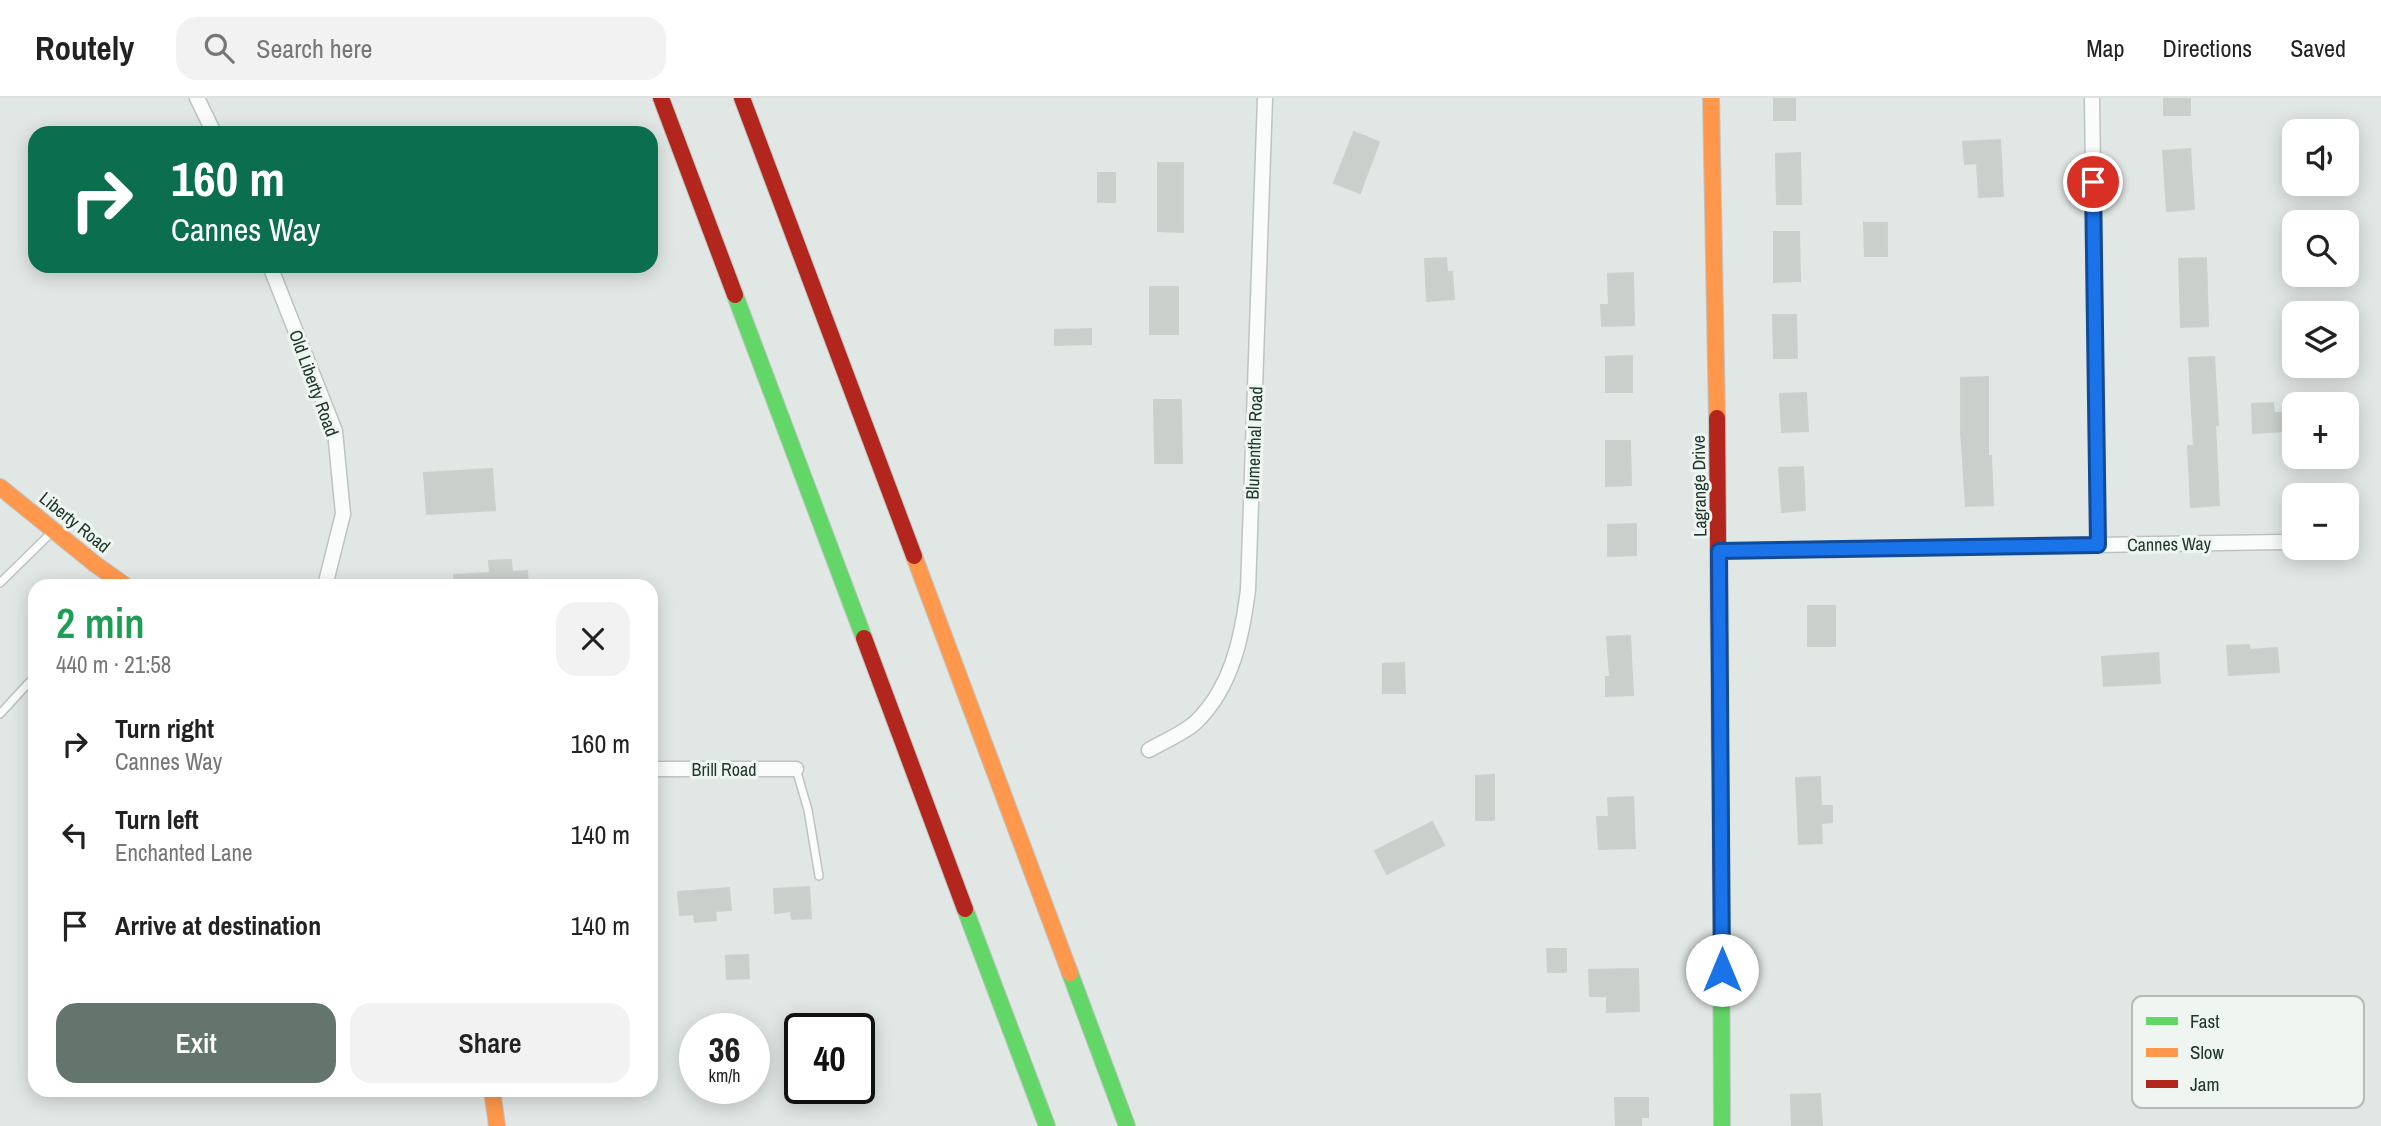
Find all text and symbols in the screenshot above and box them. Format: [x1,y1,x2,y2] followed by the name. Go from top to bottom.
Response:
[176,17,666,80] search box
[35,26,134,70] text: Routely
[200,29,238,67] icon: search
[256,31,372,66] text: Search here
[2086,32,2124,64] text: Map
[2162,32,2252,64] text: Directions
[2290,32,2346,64] text: Saved
[2282,119,2359,560] map controls
[2282,119,2359,196] button: sound
[171,145,285,211] text: 160 m
[2063,152,2123,212] pin
[56,154,147,245] icon: right
[2074,163,2112,201] icon: arrive
[171,208,320,251] text: Cannes Way
[2282,210,2359,287] button: search
[2282,301,2359,378] button: layers
[283,326,345,440] street label: Old Liberty Road
[1240,386,1268,500] street label: Blumenthal Road
[2282,392,2359,469] button: +
[1686,435,1712,537] street label: Lagrange Drive
[2282,483,2359,560] button: −
[34,486,116,558] street label: Liberty Road
[2127,531,2212,557] street label: Cannes Way
[56,595,145,651] text: 2 min
[556,602,630,676] button: close
[56,649,171,680] text: 440 m · 21:58
[115,711,214,746] text: Turn right
[56,725,94,763] icon: right
[571,726,630,761] text: 160 m
[115,746,222,777] text: Cannes Way
[692,757,756,782] street label: Brill Road
[115,802,199,837] text: Turn left
[56,816,94,854] icon: left
[571,817,630,852] text: 140 m
[115,837,252,868] text: Enchanted Lane
[56,907,94,945] icon: arrive
[115,908,321,943] text: Arrive at destination
[571,908,630,943] text: 140 m
[1685,933,1759,1007] position arrow
[2132,996,2364,1108] legend
[56,1003,336,1083] button: Exit
[350,1003,630,1083] button: Share
[2190,1008,2220,1034] text: Fast
[784,1013,875,1104] speed limit sign: 40
[709,1026,740,1073] text: 36
[2190,1039,2225,1065] text: Slow
[709,1063,741,1088] text: km/h
[2190,1071,2219,1097] text: Jam

